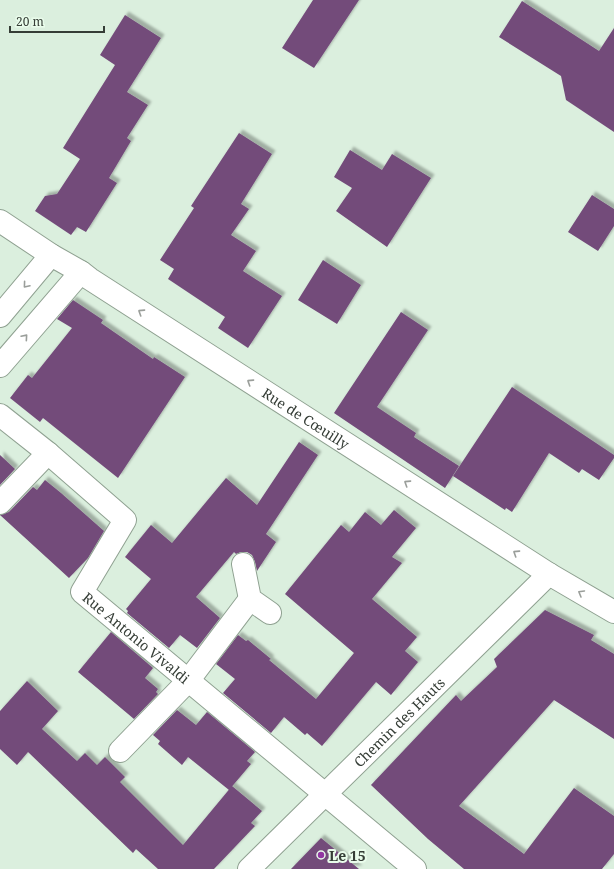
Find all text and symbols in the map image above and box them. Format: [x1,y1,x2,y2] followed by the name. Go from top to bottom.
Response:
[10,8,104,34] scale bar
[16,13,44,30] text: 20 m
[24,280,31,287] one-way arrow
[138,309,145,316] one-way arrow
[21,334,28,342] one-way arrow
[247,379,254,387] one-way arrow
[259,383,353,453] street label: Rue de Cœuilly
[404,481,411,488] one-way arrow
[513,550,520,558] one-way arrow
[79,587,194,688] street label: Rue Antonio Vivaldi
[578,591,585,598] one-way arrow
[349,673,448,771] street label: Chemin des Hauts
[329,846,366,865] place label: Le 15
[316,850,326,860] marker: Le 15

